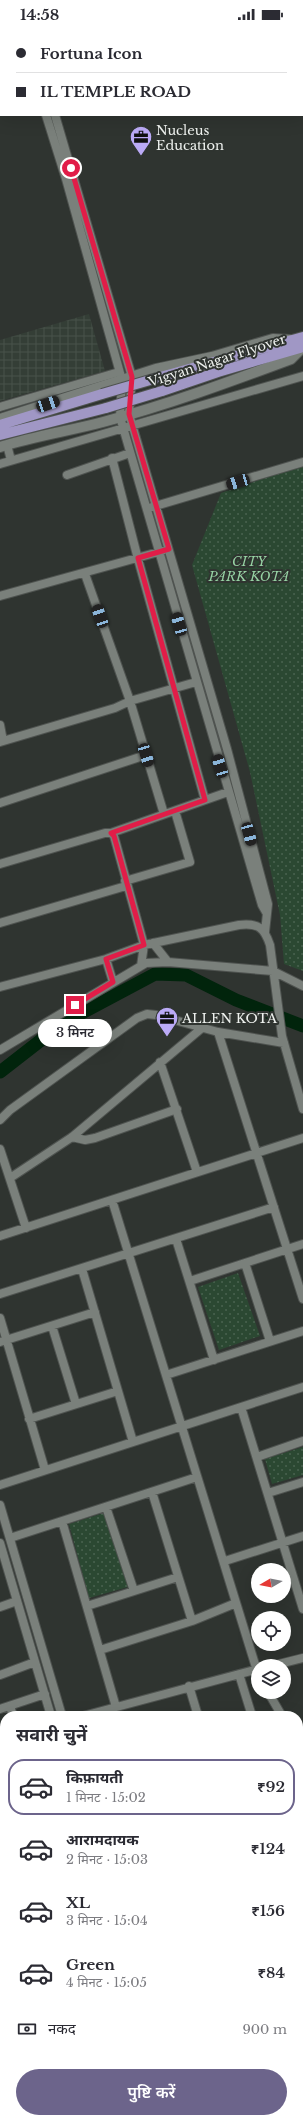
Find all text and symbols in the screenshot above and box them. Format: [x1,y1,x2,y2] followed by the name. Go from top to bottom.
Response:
[20,5,59,24] text: 14:58
[40,44,142,63] text: Fortuna Icon
[40,82,191,101] text: IL TEMPLE ROAD
[156,122,224,154] place label: Nucleus Education
[128,124,154,157] office icon: Nucleus Education
[62,159,80,177] route start
[145,330,289,391] street label: Vigyan Nagar Flyover
[35,394,61,414] car
[225,473,251,491] car
[208,553,289,585] park label: CITY PARK KOTA
[90,603,110,629] car
[170,611,188,637] car
[137,742,155,768] car
[211,753,229,779] car
[240,821,258,847] car
[66,996,84,1014] route end
[154,1005,180,1038] office icon: ALLEN KOTA
[181,1010,278,1027] place label: ALLEN KOTA
[38,1019,112,1047] callout: 3 मिनट
[56,1024,94,1041] text: 3 मिनट
[251,1563,291,1603] north arrow
[251,1563,291,1699] map controls
[251,1611,291,1651] button: locate
[251,1659,291,1699] button: layers
[16,1724,87,1746] text: सवारी चुनें
[66,1768,123,1787] text: किफ़ायती
[18,1769,54,1805] icon: car
[257,1777,285,1796] text: ₹92
[66,1789,146,1806] text: 1 मिनट · 15:02
[66,1830,139,1849] text: आरामदायक
[18,1831,54,1867] icon: car
[251,1839,285,1858] text: ₹124
[66,1851,148,1868] text: 2 मिनट · 15:03
[18,1893,54,1929] icon: car
[66,1893,90,1912] text: XL
[251,1901,285,1920] text: ₹156
[66,1912,148,1929] text: 3 मिनट · 15:04
[18,1955,54,1991] icon: car
[66,1955,115,1974] text: Green
[258,1963,285,1982] text: ₹84
[66,1974,147,1991] text: 4 मिनट · 15:05
[16,2018,38,2040] icon: cash
[48,2019,76,2038] text: नकद
[242,2021,287,2038] text: 900 m
[16,2069,287,2115] button: पुष्टि करें

